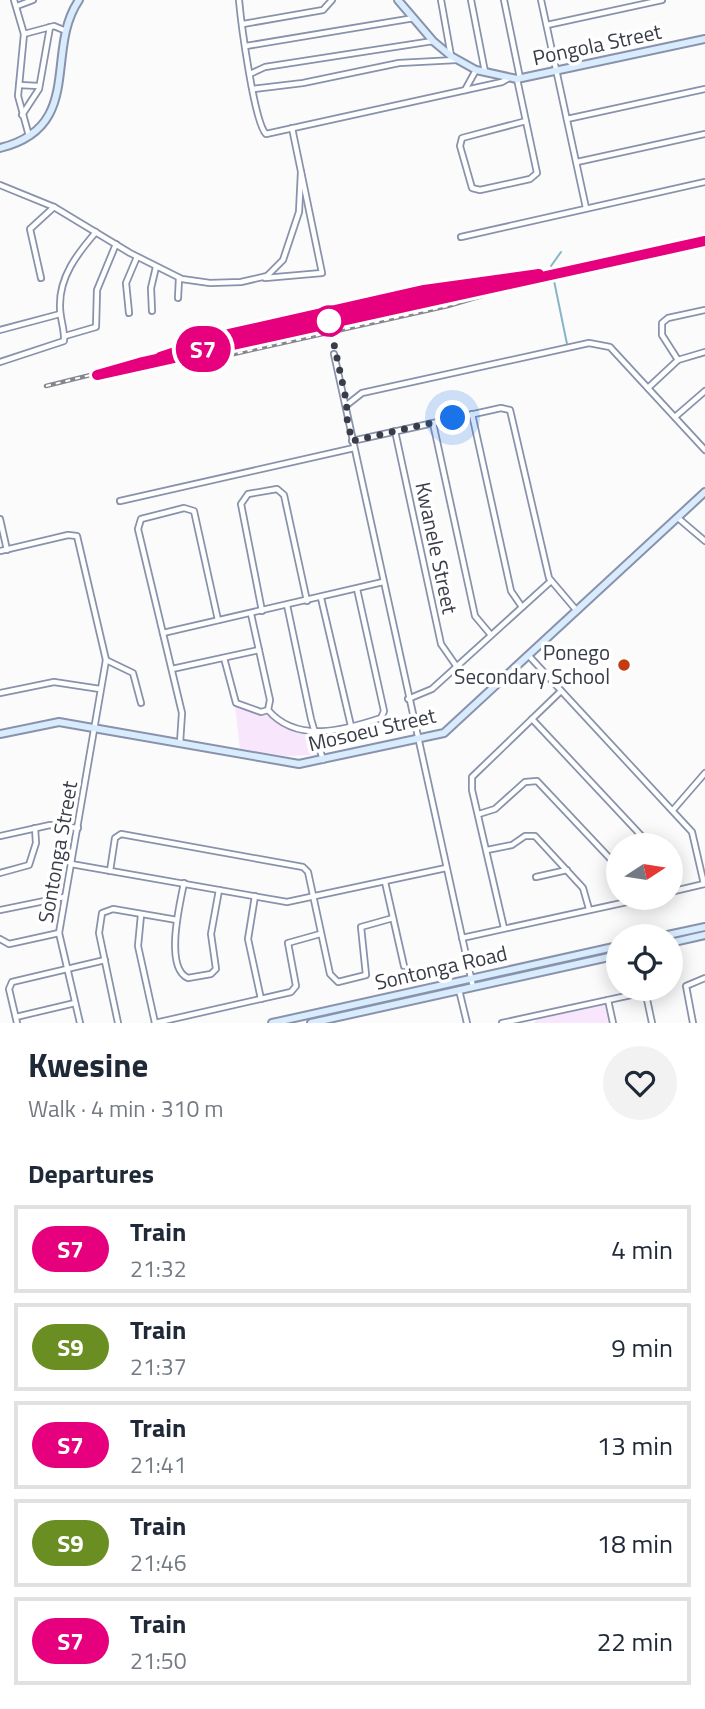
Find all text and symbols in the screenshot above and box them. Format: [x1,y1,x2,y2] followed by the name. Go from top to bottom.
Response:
[530,15,665,73] street label: Pongola Street
[314,306,344,336] unlabelled marker
[172,326,234,372] line badge: S7
[190,331,216,367] text: S7
[435,400,470,435] your location
[407,479,467,617] street label: Kwanele Street
[454,636,610,692] place label: Ponego Secondary School
[616,657,632,673] marker: Ponego Secondary School
[305,699,439,759] street label: Mosoeu Street
[29,778,85,925] street label: Sontonga Street
[606,833,682,910] north arrow
[606,833,683,1001] map controls
[606,924,683,1001] button: locate
[371,936,510,998] street label: Sontonga Road
[28,1040,148,1090] text: Kwesine
[603,1046,677,1120] button: heart
[28,1091,224,1126] text: Walk · 4 min · 310 m
[28,1154,154,1193] text: Departures
[130,1212,186,1251] text: Train
[611,1230,673,1269] text: 4 min
[57,1231,84,1267] text: S7
[130,1251,187,1286] text: 21:32
[130,1310,186,1349] text: Train
[611,1328,673,1367] text: 9 min
[57,1329,84,1365] text: S9
[130,1349,187,1384] text: 21:37
[130,1408,186,1447] text: Train
[597,1426,673,1465] text: 13 min
[57,1427,84,1463] text: S7
[130,1447,187,1482] text: 21:41
[130,1506,186,1545] text: Train
[597,1524,673,1563] text: 18 min
[57,1525,84,1561] text: S9
[130,1545,187,1580] text: 21:46
[130,1604,186,1643] text: Train
[597,1622,673,1661] text: 22 min
[57,1623,84,1659] text: S7
[130,1643,187,1678] text: 21:50

